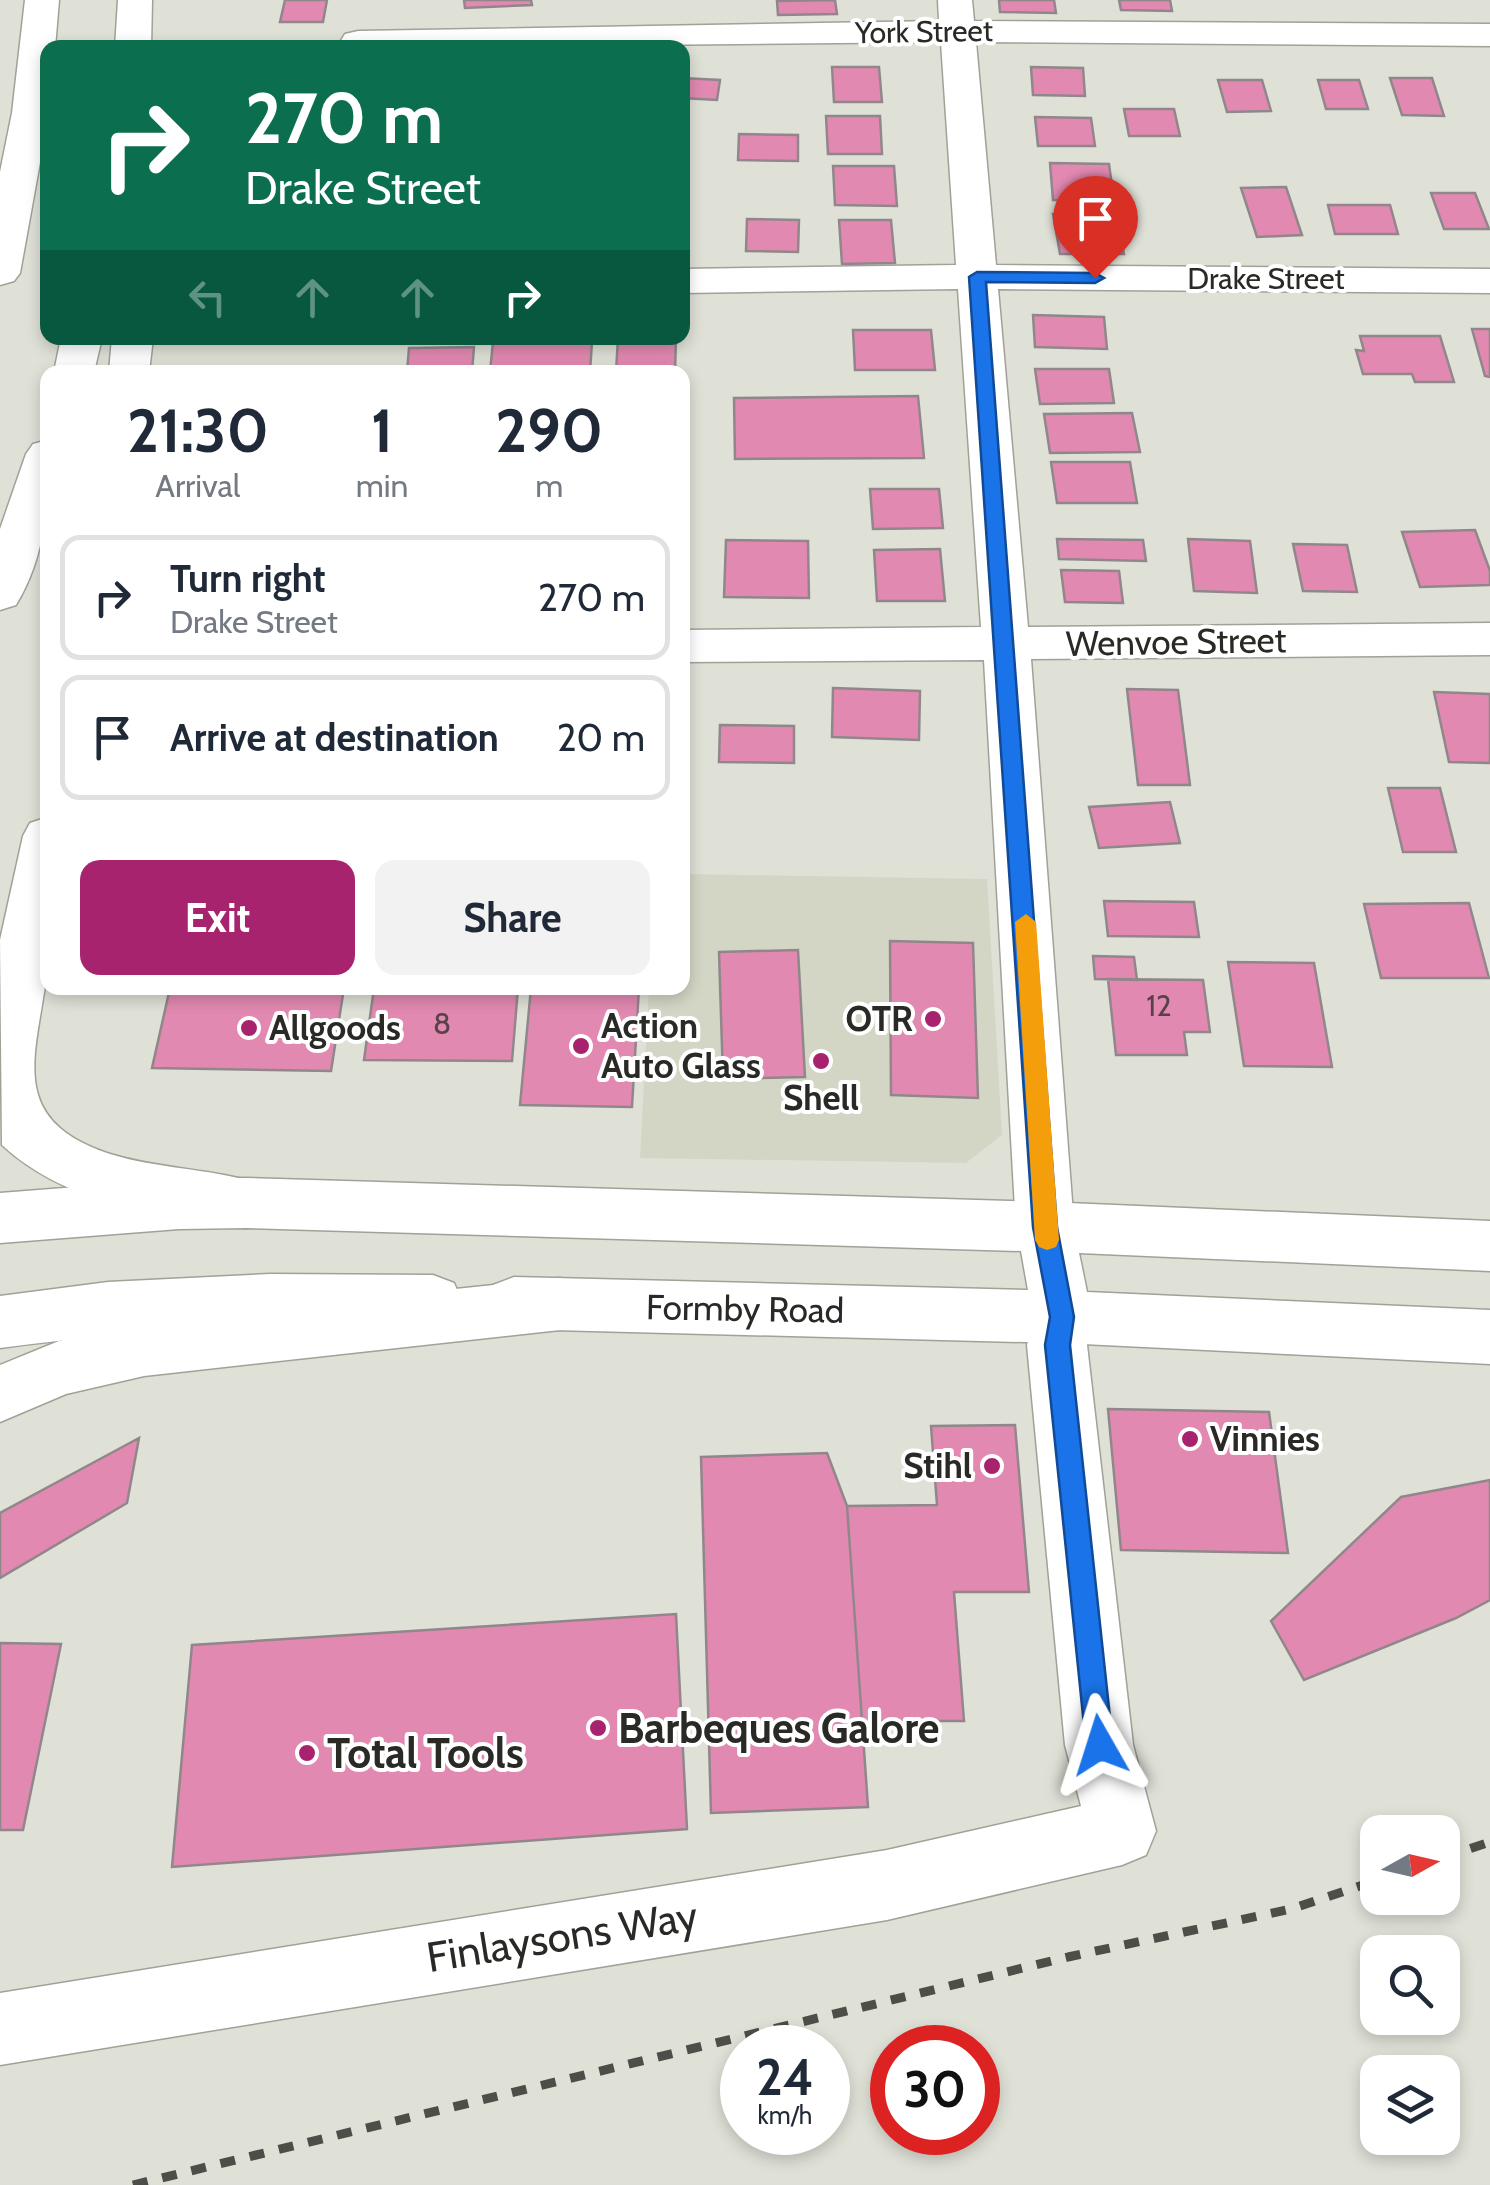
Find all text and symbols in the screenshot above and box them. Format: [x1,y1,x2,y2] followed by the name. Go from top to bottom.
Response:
[854,12,993,51] street label: York Street
[245,75,443,161] text: 270 m
[80,80,210,210] icon: right
[245,161,481,215] text: Drake Street
[1053,176,1138,279] pin
[1068,191,1123,246] icon: arrive
[1187,260,1345,297] street label: Drake Street
[180,270,235,325] icon: left
[285,270,340,325] icon: ahead
[390,270,445,325] icon: ahead
[495,270,550,325] icon: right
[127,394,269,467] text: 21:30
[371,394,393,467] text: 1
[495,394,603,467] text: 290
[155,466,240,505] text: Arrival
[356,466,408,505] text: min
[535,466,563,505] text: m
[170,555,326,602] text: Turn right
[85,570,140,625] icon: right
[538,574,645,621] text: 270 m
[170,602,338,641] text: Drake Street
[1065,618,1287,665] street label: Wenvoe Street
[85,710,140,765] icon: arrive
[170,714,499,761] text: Arrive at destination
[557,714,645,761] text: 20 m
[80,860,355,975] button: Exit
[375,860,650,975] button: Share
[1146,987,1172,1024] house number: 12
[846,997,913,1040] place label: OTR
[601,1004,761,1087] place label: Action Auto Glass
[433,1005,451,1042] house number: 8
[269,1006,401,1049] place label: Allgoods
[922,1008,944,1030] marker: OTR
[238,1017,260,1039] marker: Allgoods
[570,1035,592,1057] marker: Action Auto Glass
[810,1050,832,1072] marker: Shell
[783,1076,859,1119] place label: Shell
[646,1285,845,1332] street label: Formby Road
[1210,1417,1320,1460] place label: Vinnies
[1179,1428,1201,1450] marker: Vinnies
[903,1444,972,1487] place label: Stihl
[981,1455,1003,1477] marker: Stihl
[1048,1693,1152,1797] position arrow
[618,1702,939,1754] place label: Barbeques Galore
[587,1717,609,1739] marker: Barbeques Galore
[327,1727,524,1779] place label: Total Tools
[296,1742,318,1764] marker: Total Tools
[1360,1815,1460,1915] north arrow
[1360,1815,1460,2155] map controls
[423,1889,701,1983] street label: Finlaysons Way
[1360,1935,1460,2035] button: search
[870,2025,1000,2155] speed limit sign: 30
[756,2047,814,2108] text: 24
[1360,2055,1460,2155] button: layers
[758,2100,812,2130] text: km/h

